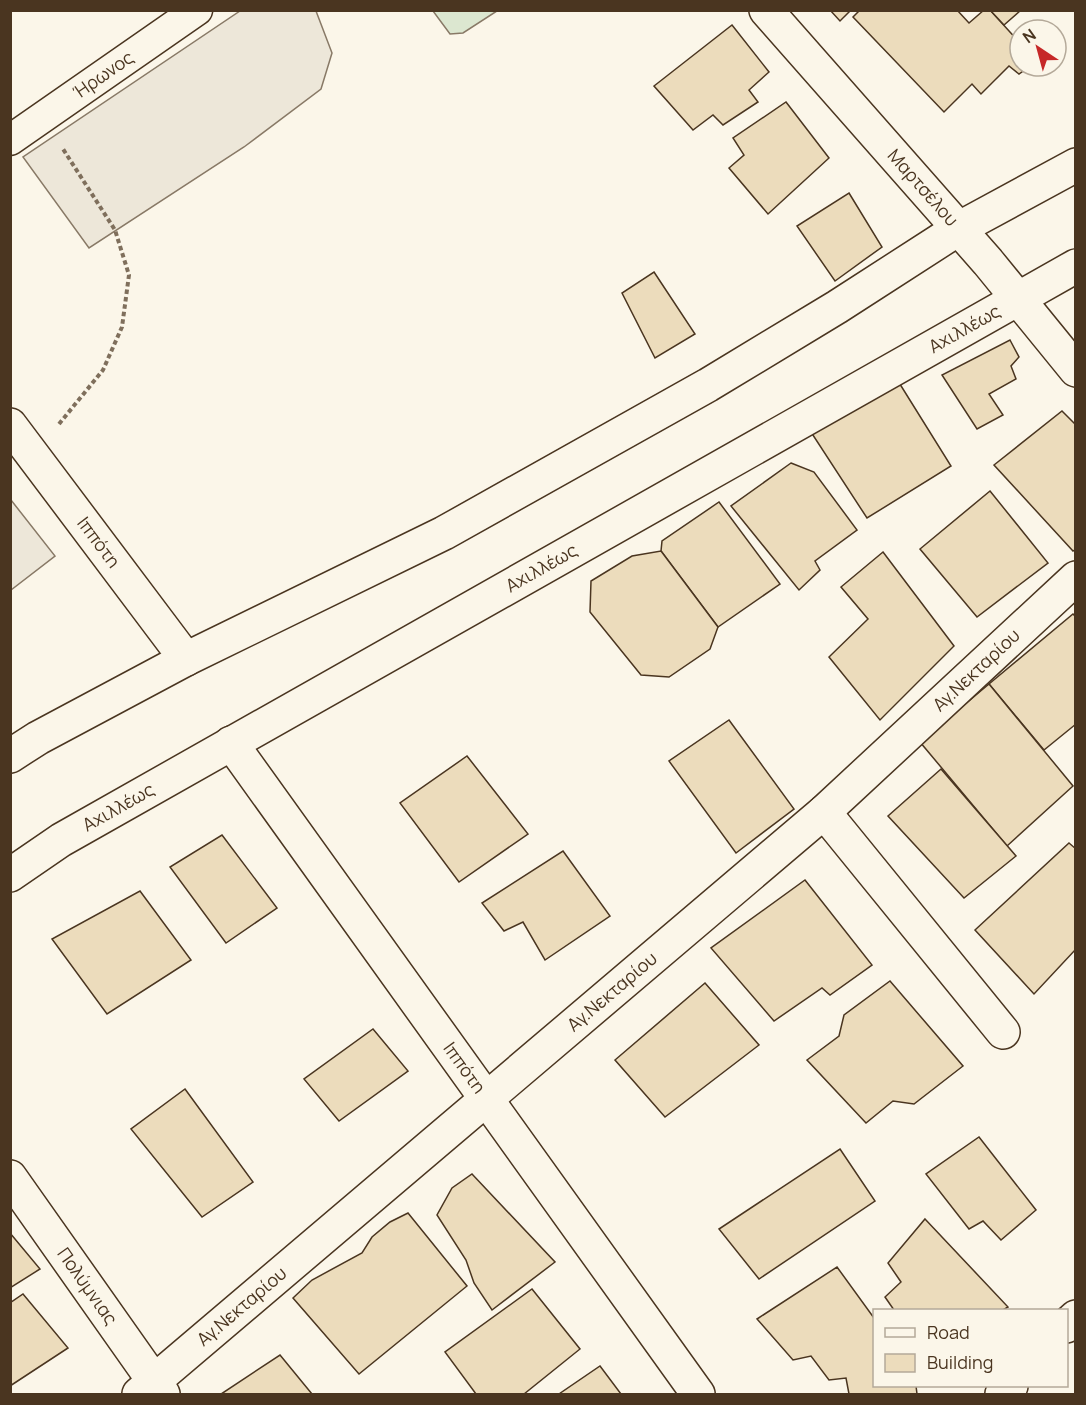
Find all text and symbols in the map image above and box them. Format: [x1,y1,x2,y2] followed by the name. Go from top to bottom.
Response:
[1008,18,1068,78] north arrow
[1018,24,1040,48] text: N
[68,45,138,104] street label: Ήρωνος
[883,143,964,231] street label: Μαρτσέλου
[924,298,1005,358] street label: Αχιλλέως
[72,512,126,572] street label: Ιππότη
[501,537,581,597] street label: Αχιλλέως
[927,623,1025,716] street label: Αγ.Νεκταρίου
[78,777,158,836] street label: Αχιλλέως
[562,946,662,1036] street label: Αγ.Νεκταρίου
[438,1037,492,1098] street label: Ιππότη
[53,1243,124,1329] street label: Πολύμνιας
[191,1261,291,1351] street label: Αγ.Νεκταρίου
[873,1309,1068,1387] legend
[927,1320,970,1344] text: Road
[927,1350,993,1374] text: Building

